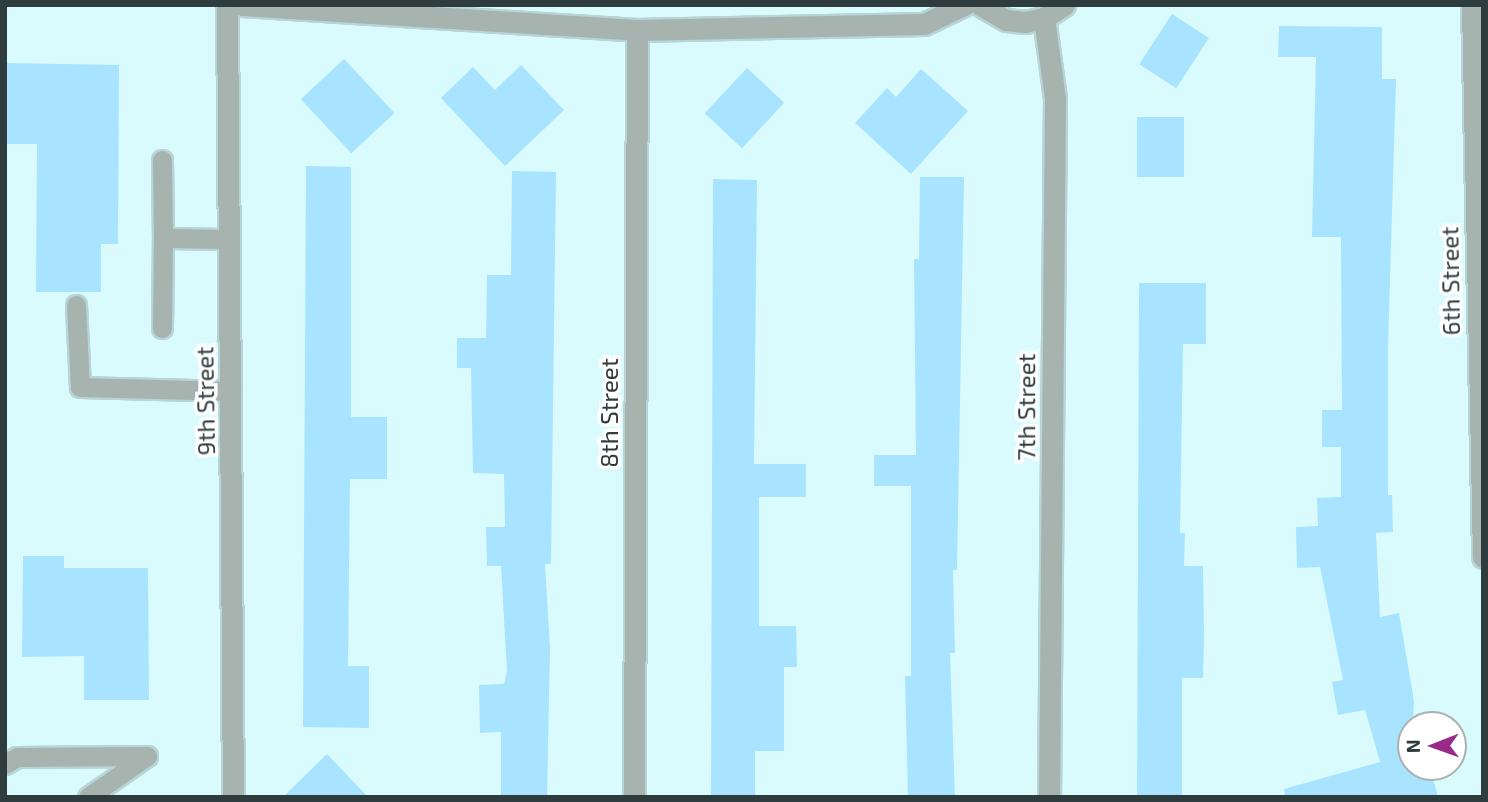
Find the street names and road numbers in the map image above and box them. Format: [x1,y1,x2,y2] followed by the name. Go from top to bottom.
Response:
[1435,226,1465,336] street label: 6th Street
[190,346,220,456] street label: 9th Street
[1012,353,1040,461] street label: 7th Street
[595,358,623,468] street label: 8th Street

